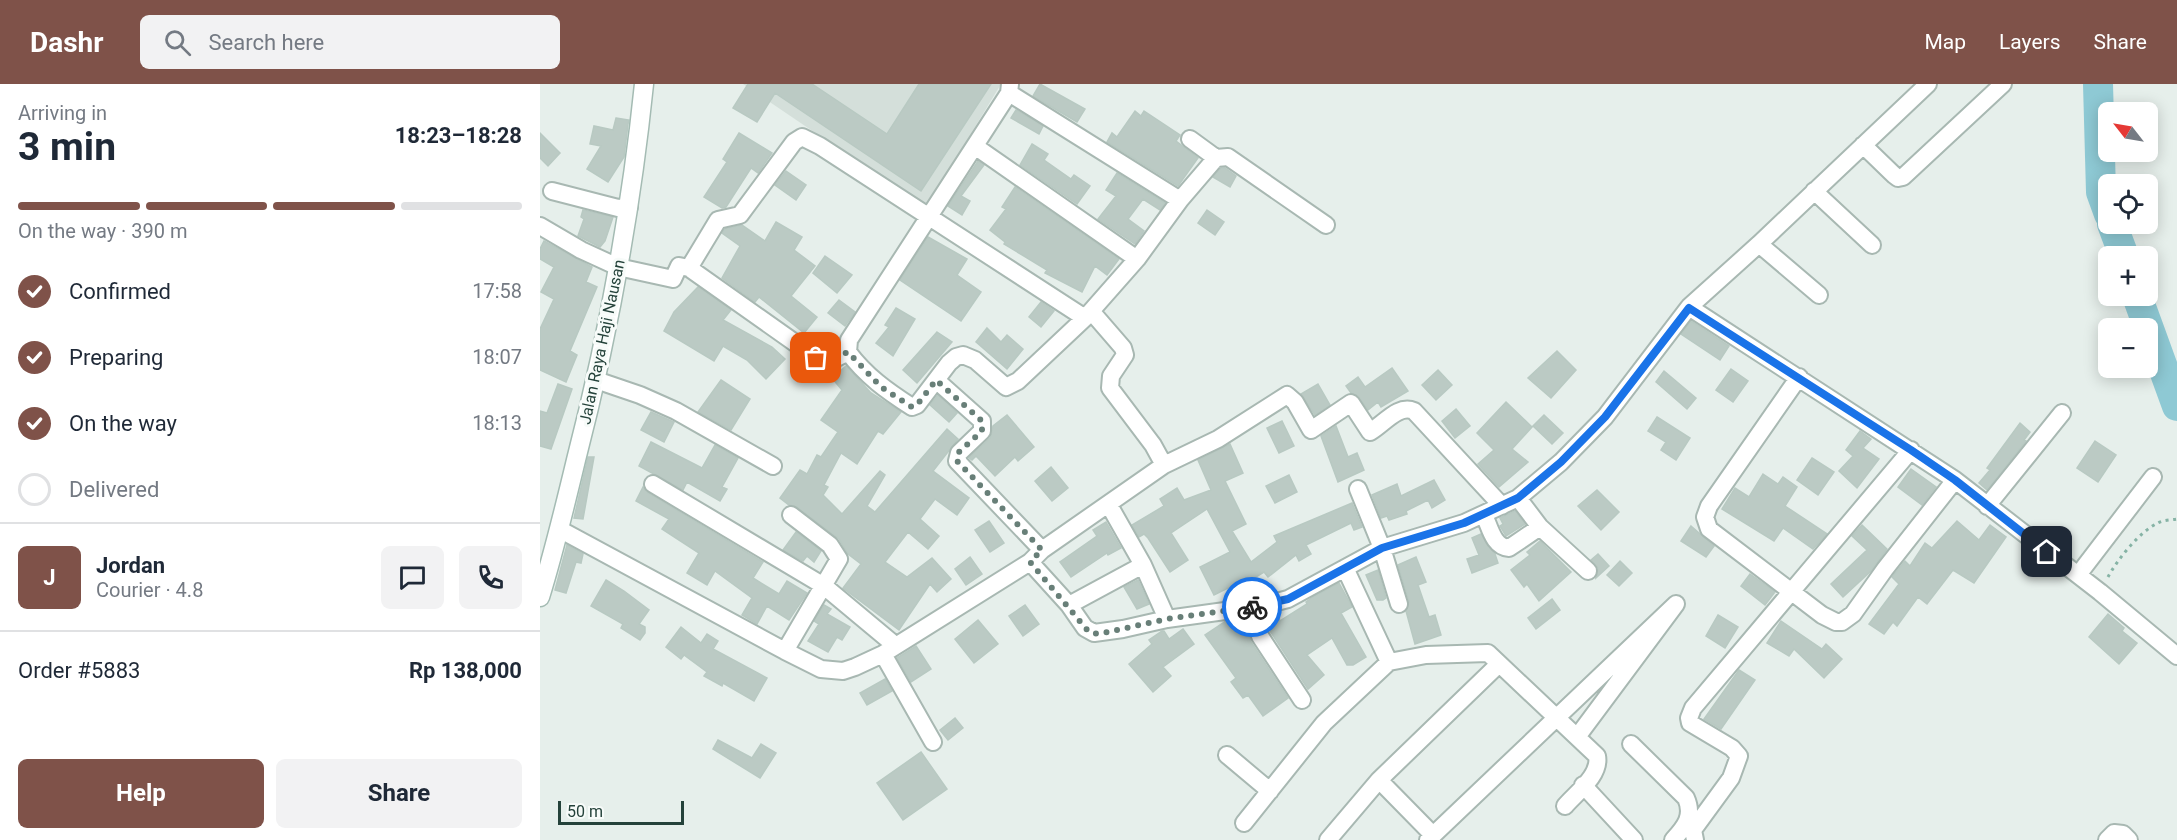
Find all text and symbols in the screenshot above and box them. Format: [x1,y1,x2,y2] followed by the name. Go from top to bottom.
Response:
[140,15,560,69] search box
[30,26,104,59] text: Dashr
[161,26,194,59] icon: search
[209,30,324,55] text: Search here
[1924,30,1966,54] text: Map
[1999,30,2060,54] text: Layers
[2093,30,2147,54] text: Share
[18,101,107,125] text: Arriving in
[2098,102,2158,162] north arrow
[2098,102,2158,378] map controls
[395,123,522,148] text: 18:23–18:28
[18,124,116,170] text: 3 min
[2098,174,2158,234] button: locate
[18,219,187,243] text: On the way · 390 m
[2098,246,2158,306] button: +
[575,258,629,426] street label: Jalan Raya Haji Nausan
[18,275,51,308] icon: check
[69,279,171,304] text: Confirmed
[472,279,522,303] text: 17:58
[2098,318,2158,378] button: −
[790,332,841,383] pin
[18,341,51,374] icon: check
[799,341,832,374] icon: bag
[69,345,163,370] text: Preparing
[472,345,522,369] text: 18:07
[18,407,51,440] icon: check
[69,411,177,436] text: On the way
[472,411,522,435] text: 18:13
[69,477,159,502] text: Delivered
[2021,526,2072,577] pin
[2030,535,2063,568] icon: home
[381,546,444,609] button: chat
[459,546,522,609] button: phone
[96,553,165,578] text: Jordan
[43,565,56,590] text: J
[1222,577,1282,637] courier
[96,578,203,602] text: Courier · 4.8
[1236,591,1269,624] icon: bike
[18,658,140,683] text: Order #5883
[409,658,522,683] text: Rp 138,000
[18,759,264,828] button: Help
[276,759,522,828] button: Share
[558,798,684,826] scale bar
[567,802,603,821] text: 50 m

